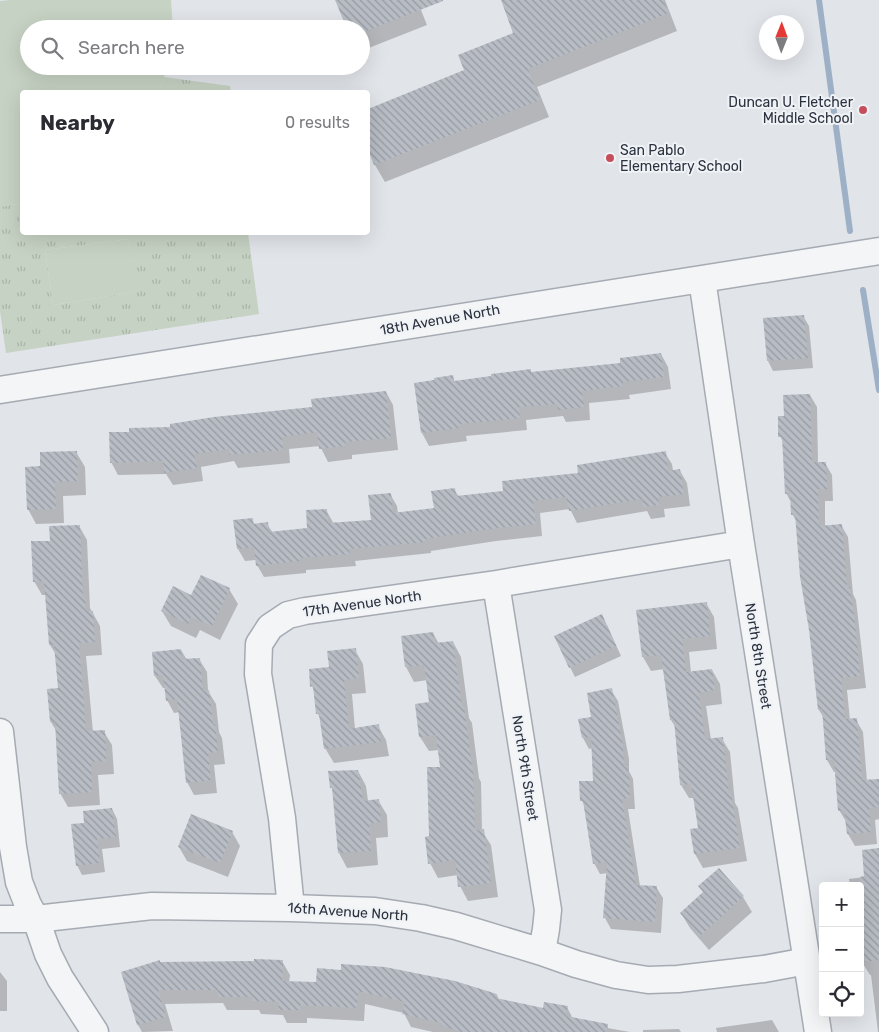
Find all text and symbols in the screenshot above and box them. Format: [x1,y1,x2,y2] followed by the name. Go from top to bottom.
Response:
[759,15,804,60] north arrow
[20,20,370,75] search box
[38,34,66,62] icon: search
[78,36,185,59] text: Search here
[728,94,854,127] place label: Duncan U. Fletcher Middle School
[857,104,869,116] marker: Duncan U. Fletcher Middle School
[40,110,115,135] text: Nearby
[285,113,350,132] text: 0 results
[620,142,742,175] place label: San Pablo Elementary School
[604,152,616,164] marker: San Pablo Elementary School
[379,301,501,339] street label: 18th Avenue North
[302,587,422,621] street label: 17th Avenue North
[741,602,775,711] street label: North 8th Street
[508,714,542,823] street label: North 9th Street
[819,882,864,1017] map controls
[819,882,864,927] button: +
[287,899,409,925] street label: 16th Avenue North
[819,927,864,972] button: −
[819,972,864,1017] button: locate

